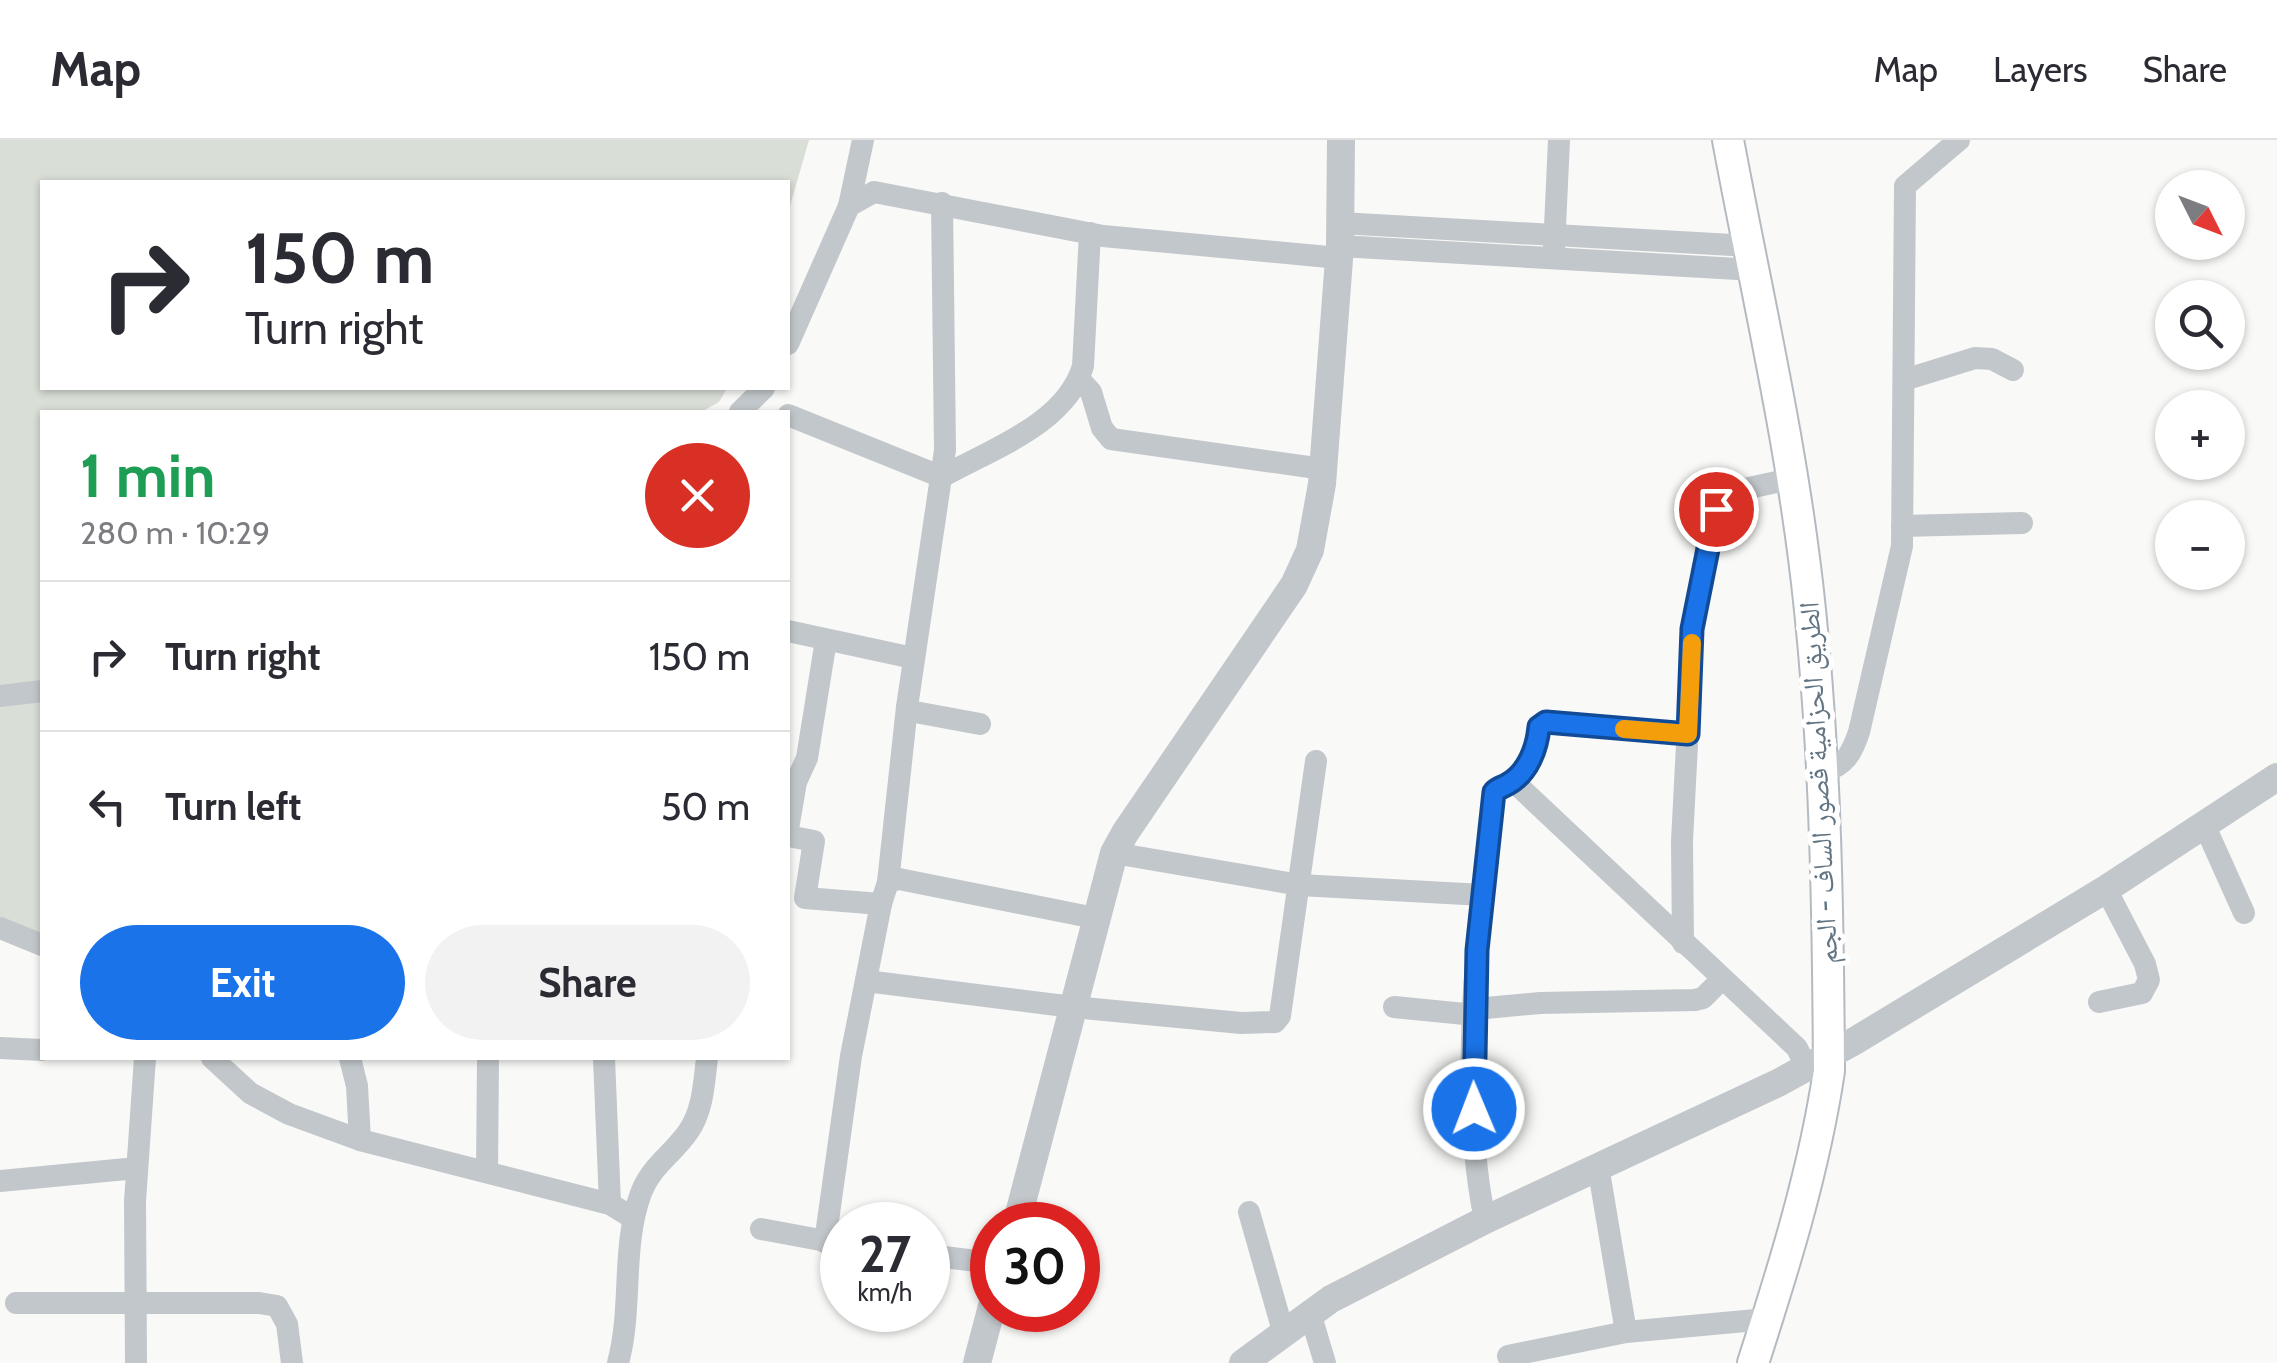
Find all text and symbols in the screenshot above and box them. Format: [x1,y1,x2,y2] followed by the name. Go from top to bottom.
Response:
[50,40,141,98] text: Map
[1874,48,1938,91] text: Map
[1993,48,2087,91] text: Layers
[2142,48,2227,91] text: Share
[2155,170,2245,260] north arrow
[2155,170,2245,590] map controls
[245,215,434,301] text: 150 m
[80,220,210,350] icon: right
[2155,280,2245,370] button: search
[245,301,424,355] text: Turn right
[2155,390,2245,480] button: +
[80,439,215,512] text: 1 min
[645,443,750,548] button: close
[1674,467,1759,552] pin
[1689,482,1744,537] icon: arrive
[2155,500,2245,590] button: −
[80,513,270,552] text: 280 m · 10:29
[1792,601,1846,965] street label: الطريق الحزامية قصور الساف - الجم
[80,629,135,684] icon: right
[165,633,321,680] text: Turn right
[649,633,750,680] text: 150 m
[80,779,135,834] icon: left
[165,783,301,830] text: Turn left
[661,783,750,830] text: 50 m
[80,925,405,1040] button: Exit
[425,925,750,1040] button: Share
[1422,1057,1526,1161] position arrow
[970,1202,1100,1332] speed limit sign: 30
[859,1224,911,1285] text: 27
[858,1277,912,1307] text: km/h

